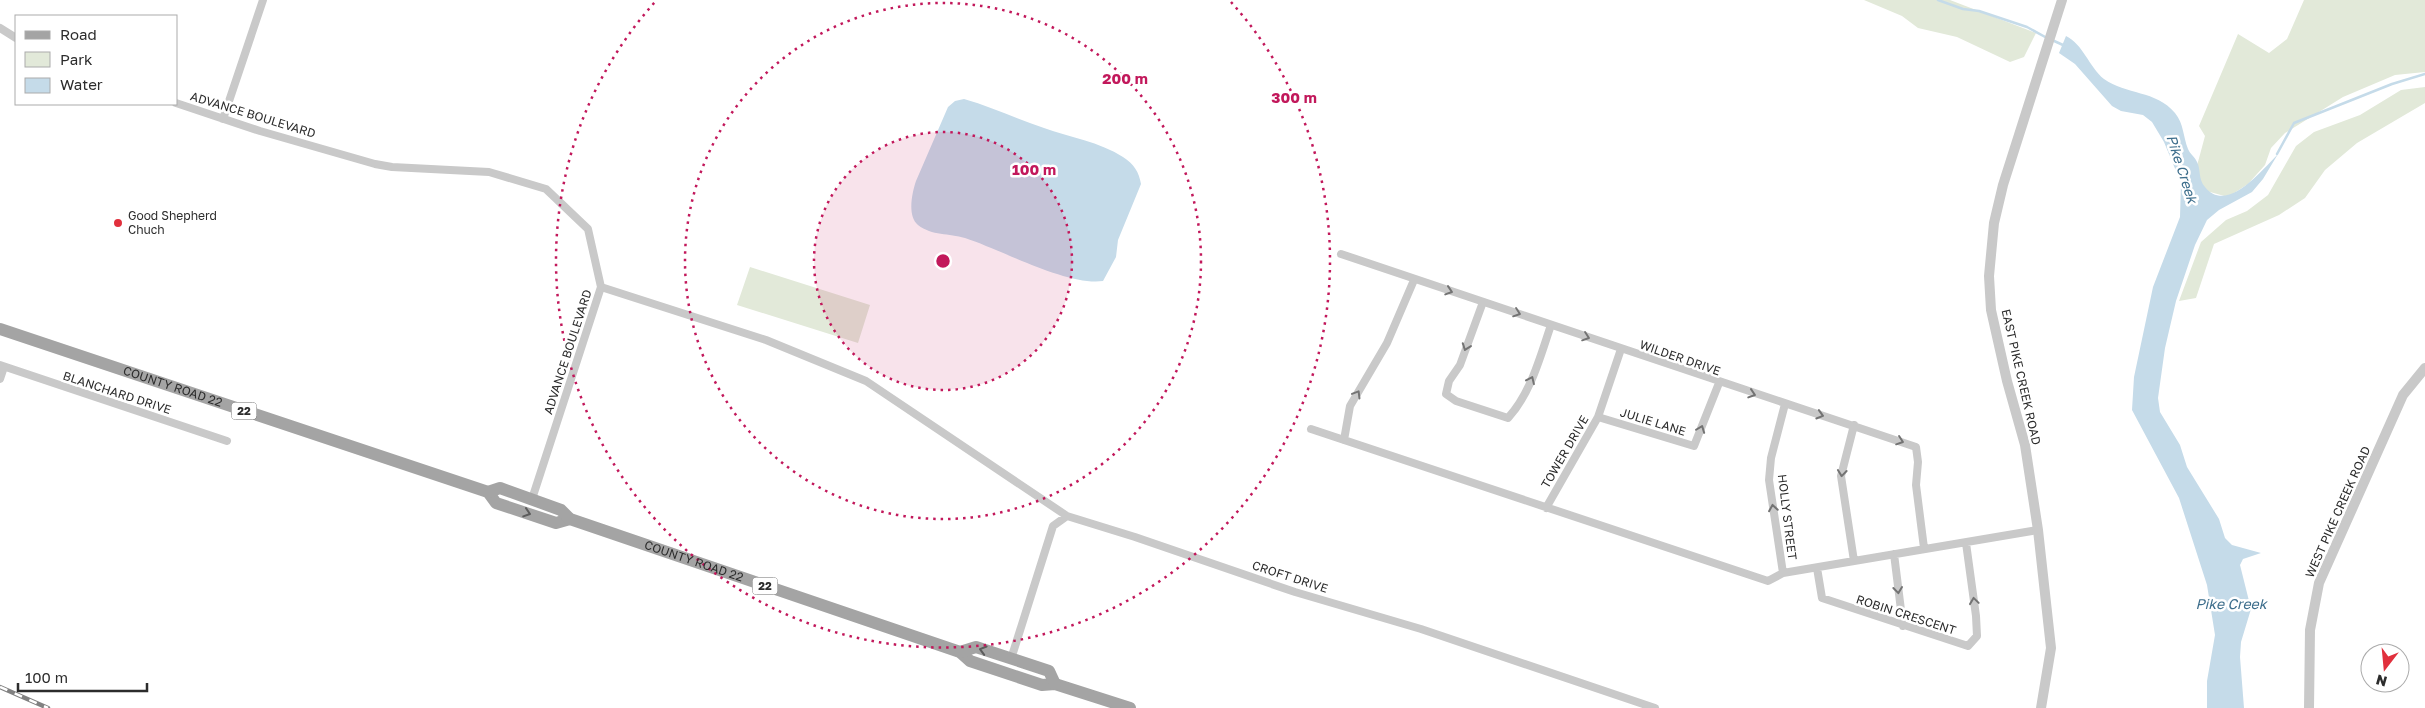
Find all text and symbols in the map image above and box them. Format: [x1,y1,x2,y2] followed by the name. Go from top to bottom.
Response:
[15,15,178,105] legend
[60,25,97,43] text: Road
[60,50,93,68] text: Park
[1102,69,1148,87] text: 200 m
[60,75,103,93] text: Water
[189,88,318,141] street label: ADVANCE BOULEVARD
[1271,88,1317,106] text: 300 m
[2163,132,2202,207] water label: Pike Creek
[1012,160,1056,178] text: 100 m
[128,208,217,237] place label: Good Shepherd Chuch
[112,217,124,229] marker: Good Shepherd Chuch
[934,252,952,270] centre of rings
[1444,285,1452,295] one-way arrow
[540,288,595,416] street label: ADVANCE BOULEVARD
[1512,307,1520,317] one-way arrow
[1999,308,2044,446] street label: EAST PIKE CREEK ROAD
[1581,331,1589,341] one-way arrow
[1638,337,1723,378] street label: WILDER DRIVE
[1462,343,1472,351] one-way arrow
[121,363,224,410] street label: COUNTY ROAD 22
[61,368,173,417] street label: BLANCHARD DRIVE
[1525,376,1535,385] one-way arrow
[1747,388,1756,398] one-way arrow
[1350,390,1360,399] one-way arrow
[232,402,256,420] road number: 22
[1618,404,1688,439] street label: JULIE LANE
[1815,409,1823,419] one-way arrow
[1538,413,1591,491] street label: TOWER DRIVE
[1695,425,1706,434] one-way arrow
[1895,436,1904,446] one-way arrow
[2302,444,2373,580] street label: WEST PIKE CREEK ROAD
[1837,469,1848,477] one-way arrow
[1775,473,1800,561] street label: HOLLY STREET
[1768,504,1778,512] one-way arrow
[522,507,530,517] one-way arrow
[642,537,745,585] street label: COUNTY ROAD 22
[1250,557,1330,596] street label: CROFT DRIVE
[752,578,778,594] road number: 22
[1892,586,1903,594] one-way arrow
[1854,591,1959,638] street label: ROBIN CRESCENT
[2195,595,2269,612] water label: Pike Creek
[1969,597,1980,605] one-way arrow
[2360,643,2410,693] north arrow
[979,645,988,656] one-way arrow
[18,660,146,692] scale bar
[25,668,68,686] text: 100 m
[2374,671,2389,691] text: N

